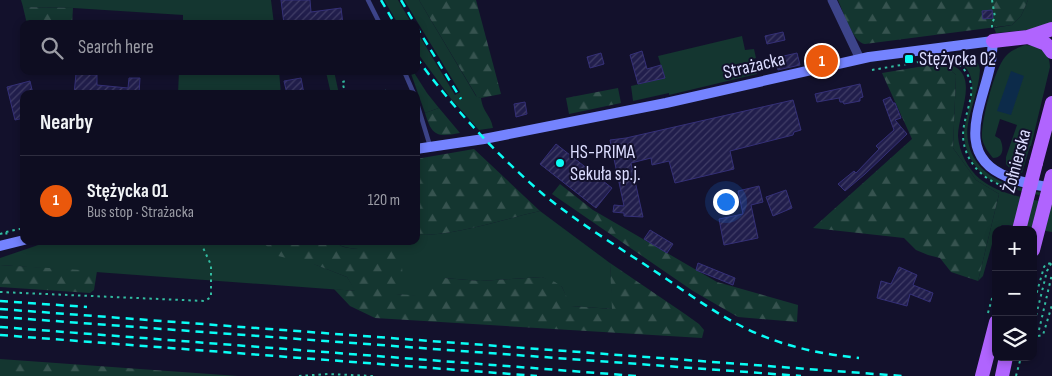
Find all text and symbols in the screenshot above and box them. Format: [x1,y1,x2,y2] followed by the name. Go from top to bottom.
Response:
[20,20,420,75] search box
[38,34,66,62] icon: search
[78,36,154,59] text: Search here
[806,42,838,80] pin: 1
[721,48,787,84] street label: Strażacka
[919,48,996,71] place label: Stężycka 02
[903,53,915,65] marker: Stężycka 02
[40,110,93,135] text: Nearby
[998,127,1036,195] street label: Żołnierska
[570,141,641,186] place label: HS-PRIMA Sekuła sp.j.
[554,157,566,169] marker: HS-PRIMA Sekuła sp.j.
[87,180,168,203] text: Stężycka 01
[713,189,739,215] your location
[53,191,59,210] text: 1
[368,191,400,210] text: 120 m
[87,203,194,222] text: Bus stop · Strażacka
[992,226,1037,361] map controls
[992,226,1037,271] button: +
[992,271,1037,316] button: −
[992,316,1037,361] button: layers

